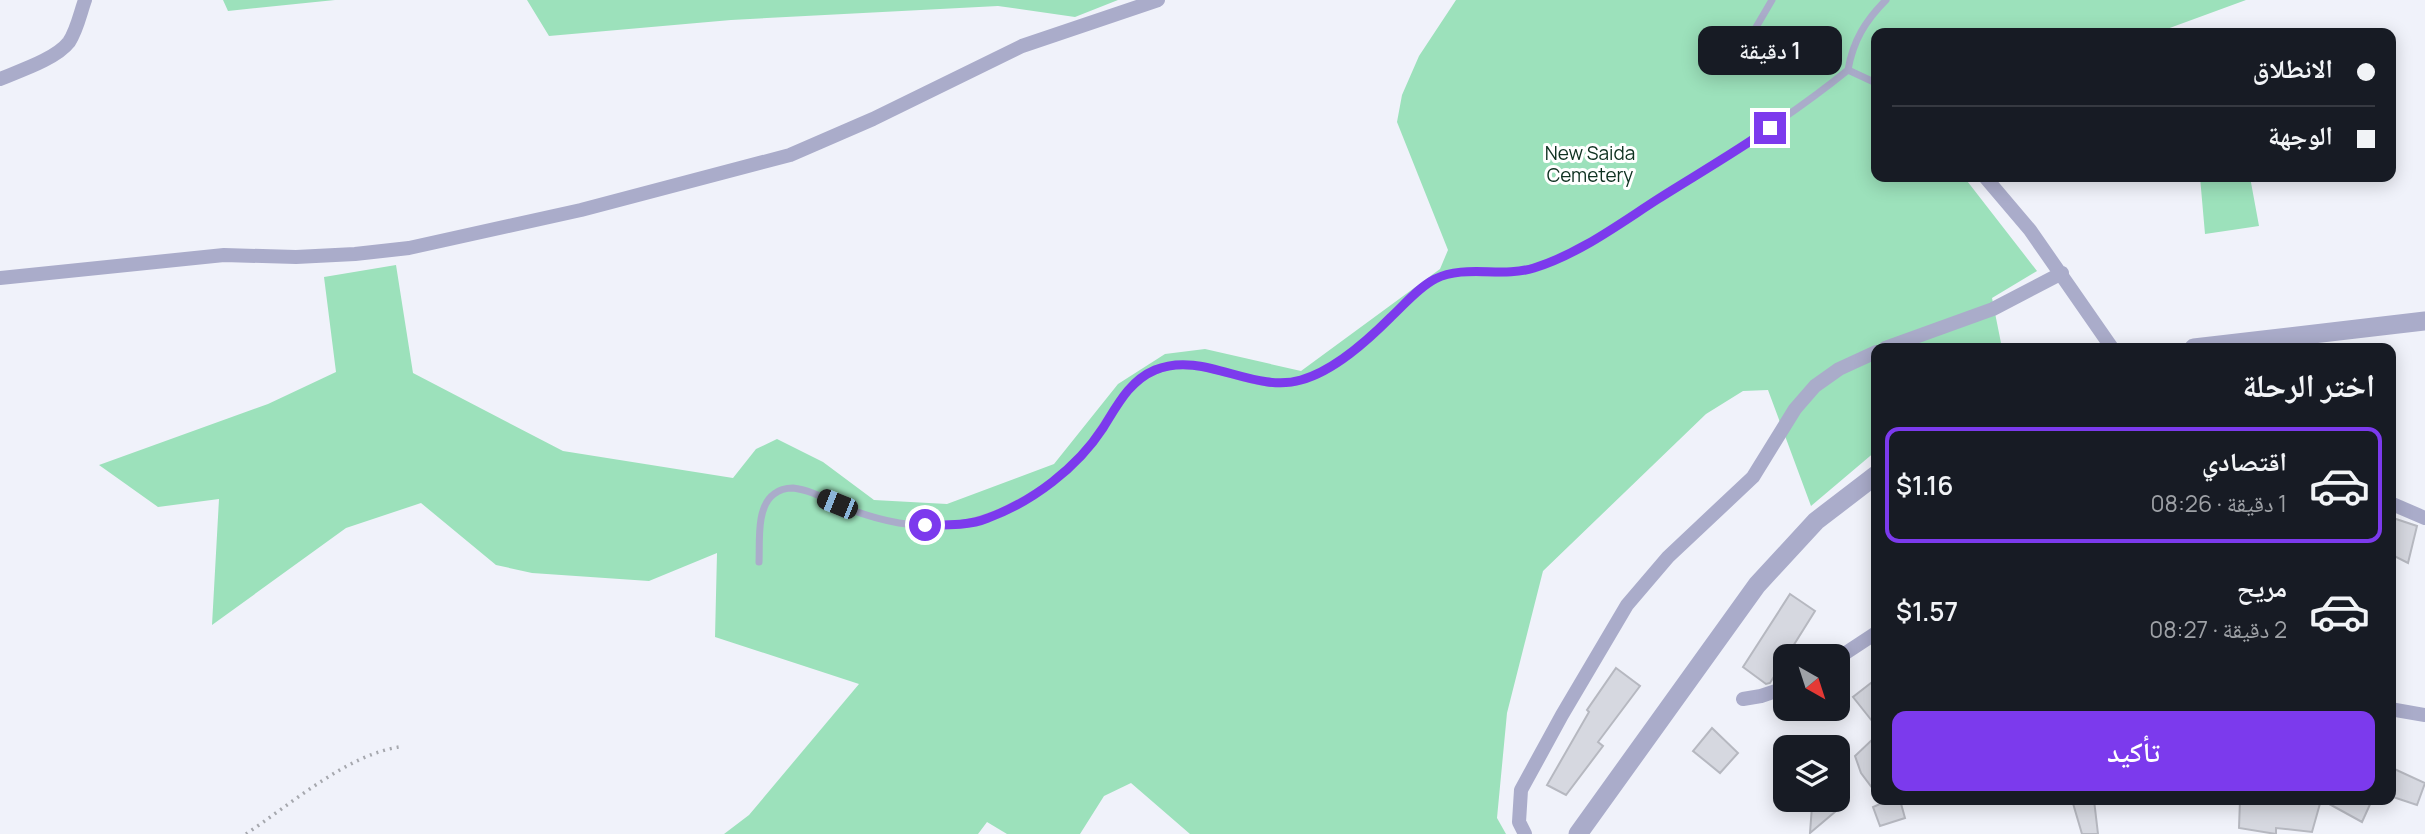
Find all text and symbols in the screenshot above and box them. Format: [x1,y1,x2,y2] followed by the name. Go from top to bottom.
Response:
[1698,26,1842,76] callout: 1 دقيقة
[1739,34,1801,66] text: 1 دقيقة
[2253,50,2333,86] text: الانطلاق
[1754,112,1786,144] route end
[2268,117,2333,153] text: الوجهة
[1545,140,1635,188] park label: New Saida Cemetery
[2242,363,2375,407] text: اختر الرحلة
[2202,443,2287,479] text: اقتصادي
[2308,454,2371,517] icon: car
[1896,467,1953,503] text: $1.16
[814,486,861,522] car
[2151,487,2287,519] text: 1 دقيقة · 08:26
[909,509,941,541] route start
[2237,569,2287,605] text: مريح
[2308,580,2371,643] icon: car
[1896,593,1958,629] text: $1.57
[2149,613,2287,645] text: 2 دقيقة · 08:27
[1773,644,1850,721] north arrow
[1773,644,1850,812] map controls
[1892,711,2375,791] button: تأكيد
[1773,735,1850,812] button: layers

